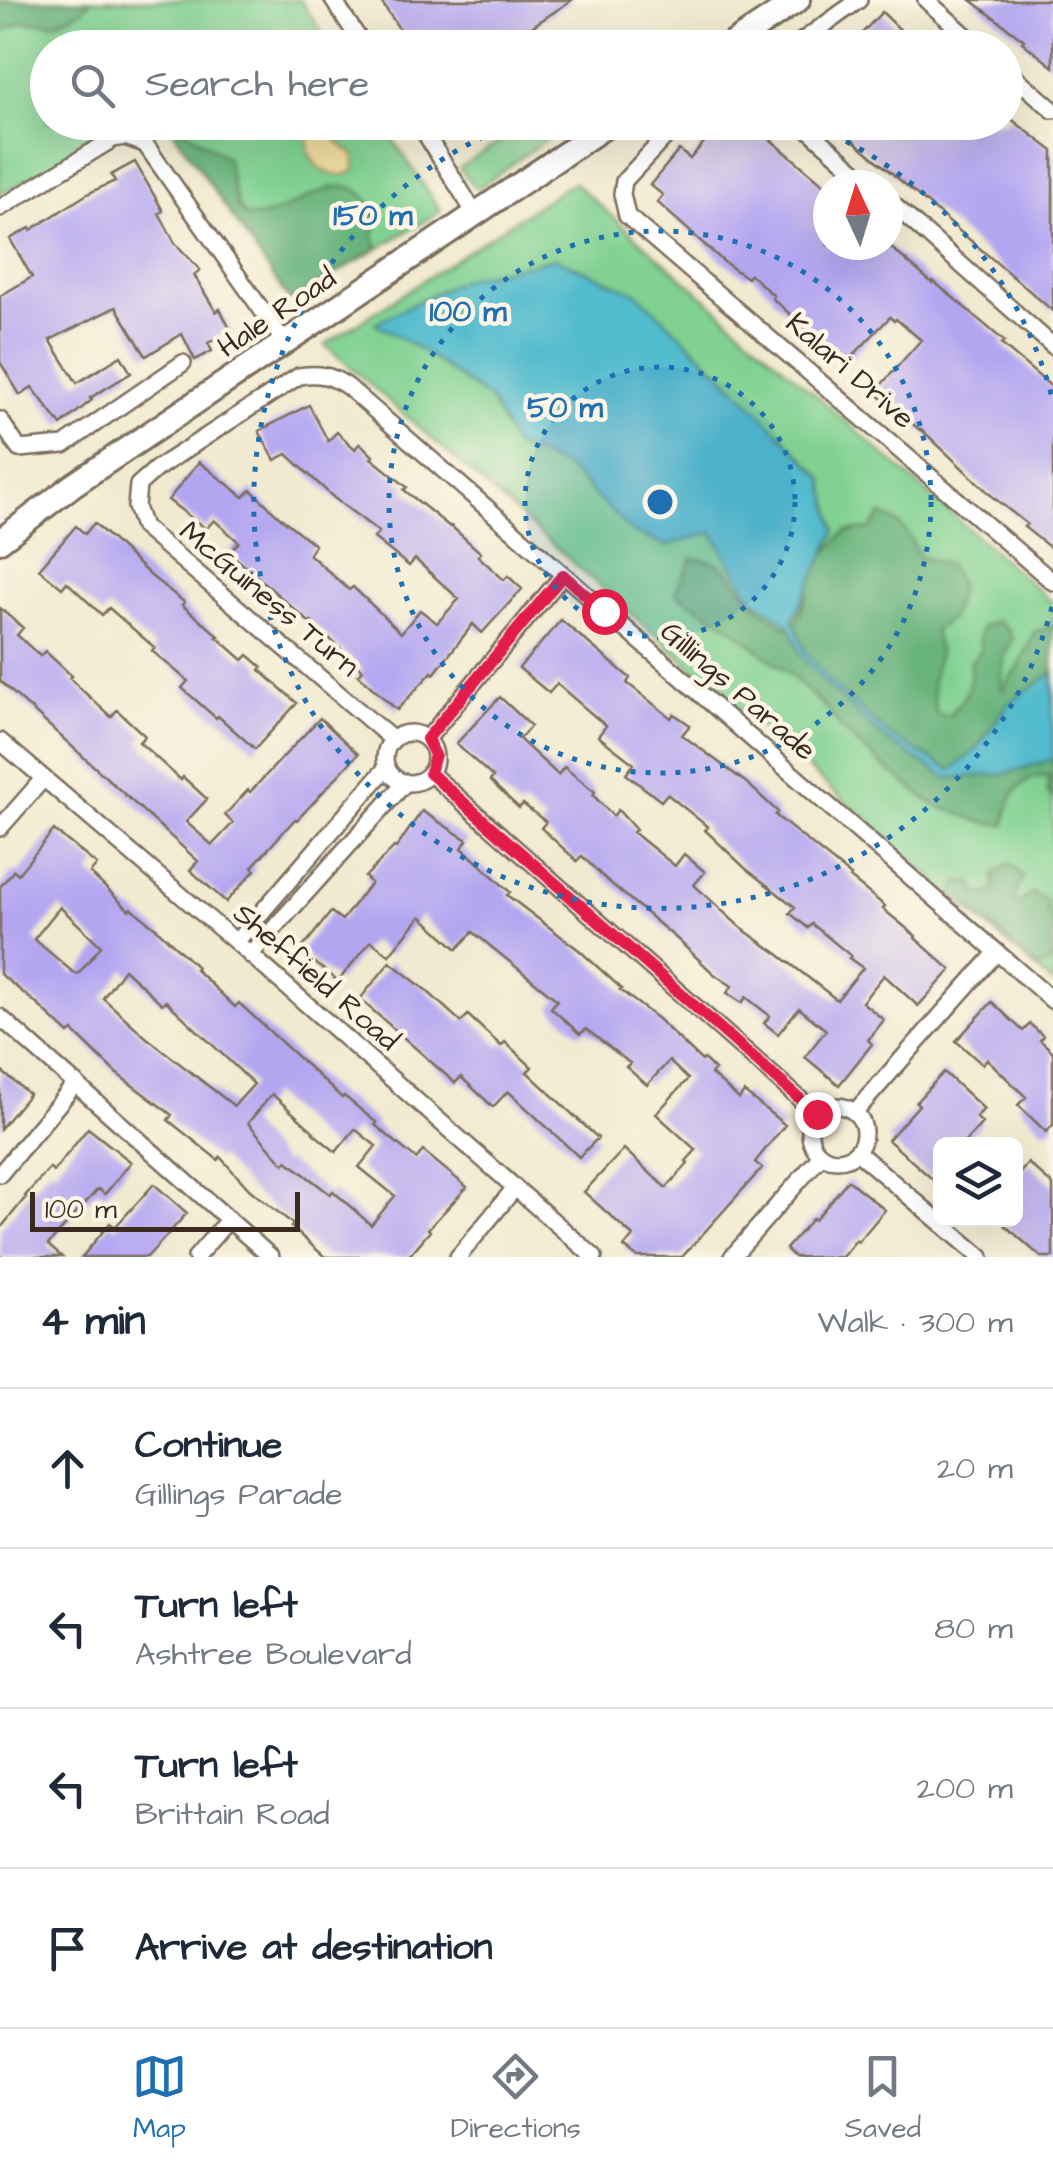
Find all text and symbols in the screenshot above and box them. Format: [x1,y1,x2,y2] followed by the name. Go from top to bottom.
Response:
[30,30,1023,140] search box
[65,58,120,113] icon: search
[145,59,369,111] text: Search here
[813,170,903,260] north arrow
[333,195,413,237] text: 150 m
[209,258,345,368] street label: Hale Road
[429,291,507,333] text: 100 m
[776,303,924,439] street label: Kalari Drive
[527,387,603,429] text: 50 m
[642,484,678,520] centre of rings
[170,511,368,687] street label: McGuiness Turn
[582,589,628,635] route start
[650,611,825,771] street label: Gillings Parade
[224,893,408,1061] street label: Sheffield Road
[795,1092,841,1138] route end
[933,1137,1023,1227] map controls
[933,1137,1023,1227] button: layers
[30,1187,300,1232] scale bar
[45,1190,117,1229] text: 100 m
[40,1293,145,1351] text: 4 min
[817,1300,1013,1345] text: Walk · 300 m
[135,1420,282,1472] text: Continue
[40,1441,95,1496] icon: ahead
[937,1446,1013,1491] text: 20 m
[135,1472,343,1517] text: Gillings Parade
[135,1580,298,1632] text: Turn left
[40,1601,95,1656] icon: left
[934,1606,1013,1651] text: 80 m
[135,1632,412,1677] text: Ashtree Boulevard
[135,1740,298,1792] text: Turn left
[40,1761,95,1816] icon: left
[917,1766,1013,1811] text: 200 m
[135,1792,330,1837] text: Brittain Road
[40,1921,95,1976] icon: arrive
[135,1922,492,1974] text: Arrive at destination
[132,2049,187,2148] tab: Map
[451,2049,581,2148] tab: Directions
[845,2049,921,2148] tab: Saved

